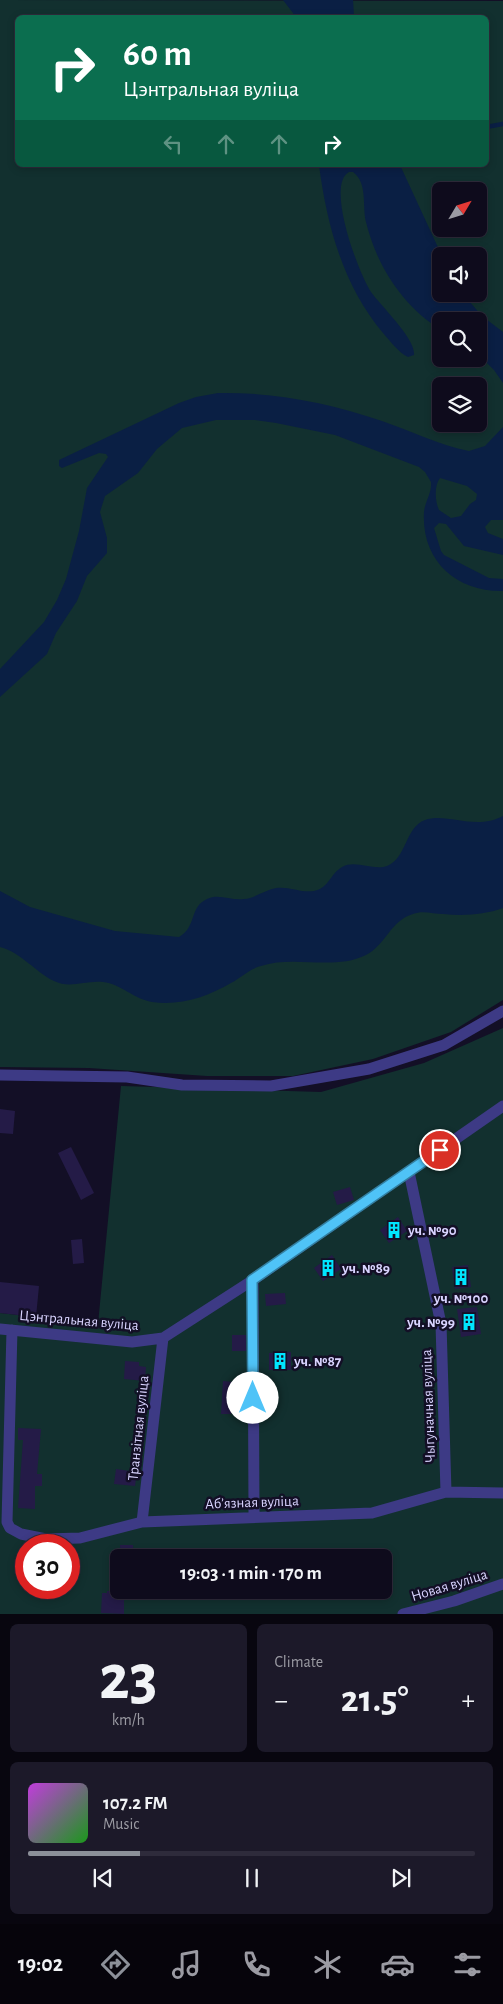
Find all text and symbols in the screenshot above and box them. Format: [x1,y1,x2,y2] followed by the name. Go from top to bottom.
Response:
[40,35,105,100] icon: right
[123,37,192,72] text: 60 m
[123,78,299,100] text: Цэнтральная вуліца
[159,130,187,158] icon: left
[212,130,240,158] icon: ahead
[265,130,293,158] icon: ahead
[318,130,346,158] icon: right
[432,182,488,238] north arrow
[432,182,487,432] map controls
[432,247,487,302] button: sound
[432,312,487,367] button: search
[432,377,487,432] button: layers
[419,1129,461,1171] pin
[426,1136,454,1164] icon: arrive
[384,1220,404,1240] building icon: уч. №90
[407,1223,457,1238] place label: уч. №90
[318,1258,338,1278] building icon: уч. №89
[341,1261,390,1276] place label: уч. №89
[451,1267,471,1287] building icon: уч. №100
[433,1291,488,1306] place label: уч. №100
[18,1308,140,1333] street label: Цэнтральная вуліца
[459,1312,479,1332] building icon: уч. №99
[406,1315,455,1330] place label: уч. №99
[419,1349,438,1463] street label: Чыгуначная вуліца
[270,1351,290,1371] building icon: уч. №87
[293,1354,342,1369] place label: уч. №87
[226,1371,278,1423] position arrow
[126,1375,151,1481] street label: Транзітная вуліца
[205,1493,299,1512] street label: Абʼязная вуліца
[15,1534,80,1599] speed limit sign: 30
[180,1564,322,1583] text: 19:03 · 1 min · 170 m
[409,1567,489,1604] street label: Новая вуліца
[99,1646,158,1711] text: 23
[275,1654,323,1670] text: Climate
[341,1681,409,1719] text: 21.5°
[275,1687,288,1715] text: −
[462,1687,475,1715] text: +
[112,1712,145,1728] text: km/h
[103,1794,168,1813] text: 107.2 FM
[103,1816,139,1832] text: Music
[89,1864,117,1892] icon: previous
[238,1864,266,1892] icon: pause
[387,1864,415,1892] icon: next
[98,1947,133,1982] icon: directions
[169,1947,204,1982] icon: music
[239,1947,274,1982] icon: phone
[310,1947,345,1982] icon: climate
[380,1947,415,1982] icon: car
[450,1947,485,1982] icon: filters
[18,1953,63,1975] text: 19:02

